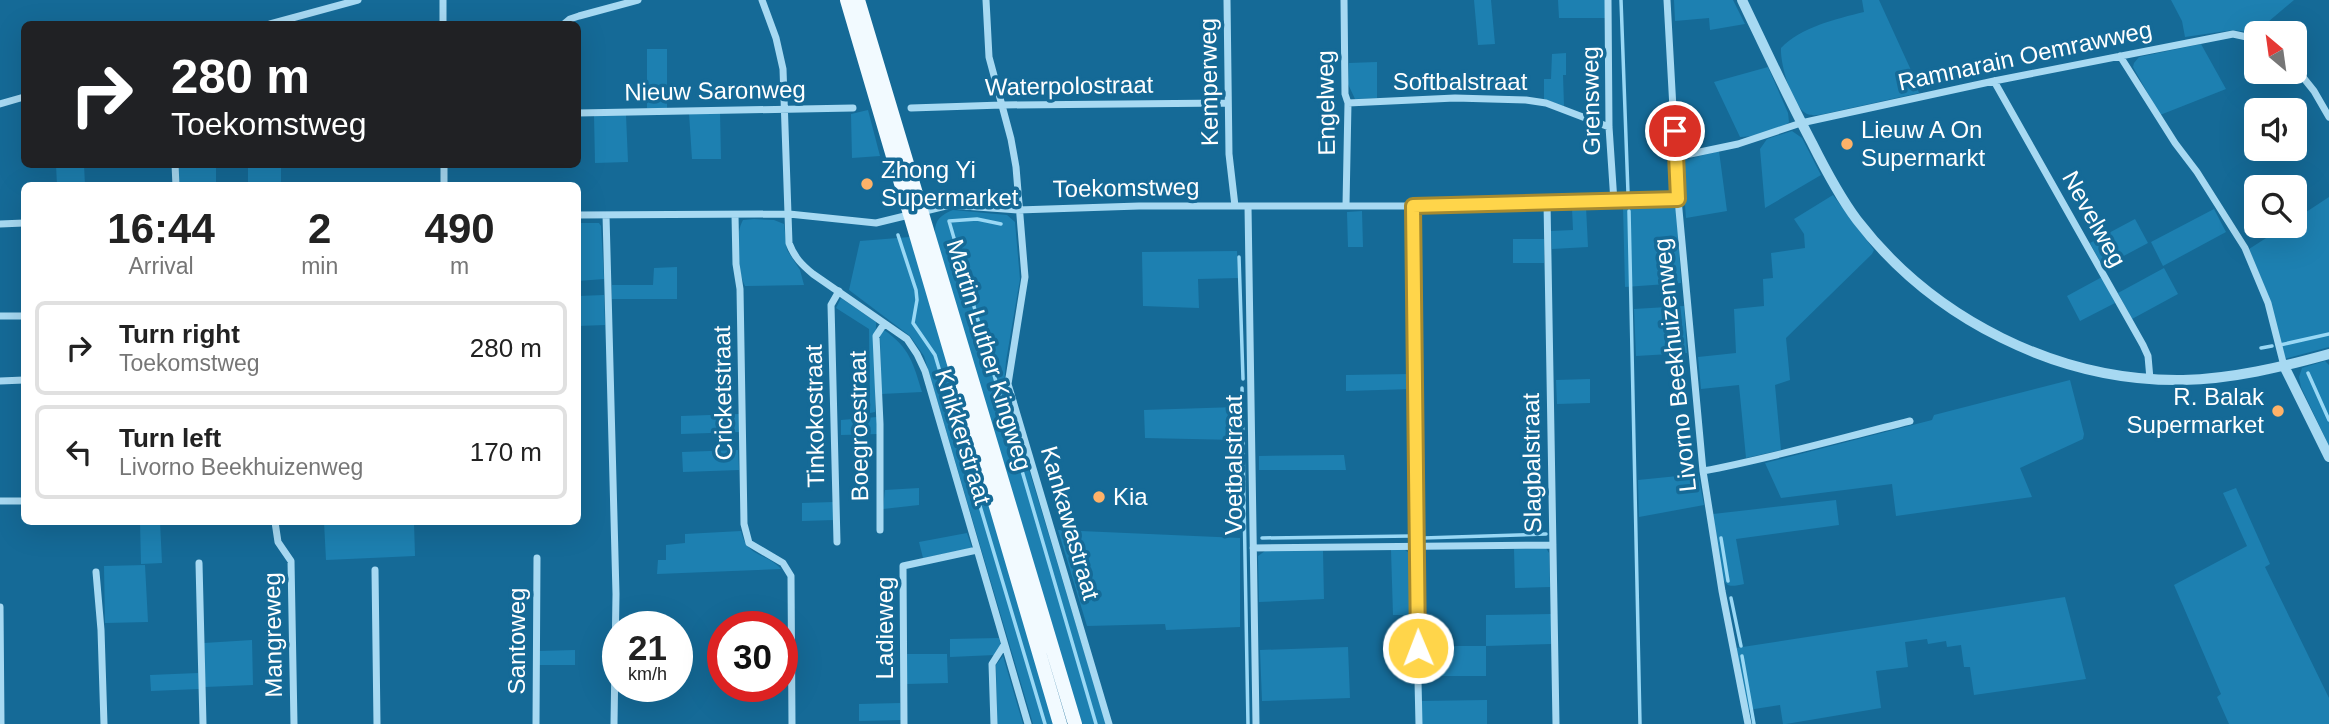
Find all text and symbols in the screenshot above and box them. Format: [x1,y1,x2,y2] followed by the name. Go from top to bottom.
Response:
[1896,15,2154,96] street label: Ramnarain Oemrawweg
[1194,18,1223,146] street label: Kemperweg
[2244,21,2306,84] north arrow
[2244,21,2307,238] map controls
[1576,46,1605,156] street label: Grensweg
[56,49,147,140] icon: right
[171,49,310,103] text: 280 m
[1311,50,1340,156] street label: Engelweg
[1393,68,1528,95] street label: Softbalstraat
[985,71,1154,100] street label: Waterpolostraat
[624,75,806,106] street label: Nieuw Saronweg
[2244,98,2307,161] button: sound
[1645,101,1705,161] pin
[171,106,367,142] text: Toekomstweg
[1656,112,1694,150] icon: arrive
[1861,116,1985,171] place label: Lieuw A On Supermarkt
[1839,136,1855,152] marker: Lieuw A On Supermarkt
[881,156,1019,211] place label: Zhong Yi Supermarket
[2057,166,2132,271] street label: Nevelweg
[1052,173,1200,202] street label: Toekomstweg
[2244,175,2307,238] button: search
[859,176,875,192] marker: Zhong Yi Supermarket
[107,205,215,252] text: 16:44
[308,205,331,252] text: 2
[425,205,495,252] text: 490
[941,236,1037,474] street label: Martin Luther Kingweg
[1648,237,1701,493] street label: Livorno Beekhuizenweg
[128,253,194,279] text: Arrival
[301,253,338,279] text: min
[450,253,469,279] text: m
[119,319,240,349] text: Turn right
[708,325,737,461] street label: Cricketstraat
[60,329,98,367] icon: right
[470,333,542,363] text: 280 m
[800,344,829,488] street label: Tinkokostraat
[119,350,260,376] text: Toekomstweg
[844,350,873,502] street label: Boegroestraat
[930,366,997,508] street label: Knikkerstraat
[2127,383,2265,438] place label: R. Balak Supermarket
[1517,392,1546,533] street label: Slagbalstraat
[1220,395,1247,535] street label: Voetbalstraat
[2270,403,2286,419] marker: R. Balak Supermarket
[119,423,221,453] text: Turn left
[60,433,98,471] icon: left
[470,437,542,467] text: 170 m
[1036,443,1105,603] street label: Kankawastraat
[119,454,363,480] text: Livorno Beekhuizenweg
[1113,483,1148,510] place label: Kia
[1091,489,1107,505] marker: Kia
[258,572,287,698] street label: Mangreweg
[871,577,898,679] street label: Ladieweg
[503,588,530,694] street label: Santoweg
[707,611,798,702] speed limit sign: 30
[1381,611,1455,685] position arrow
[628,628,667,667] text: 21
[628,664,667,684] text: km/h

